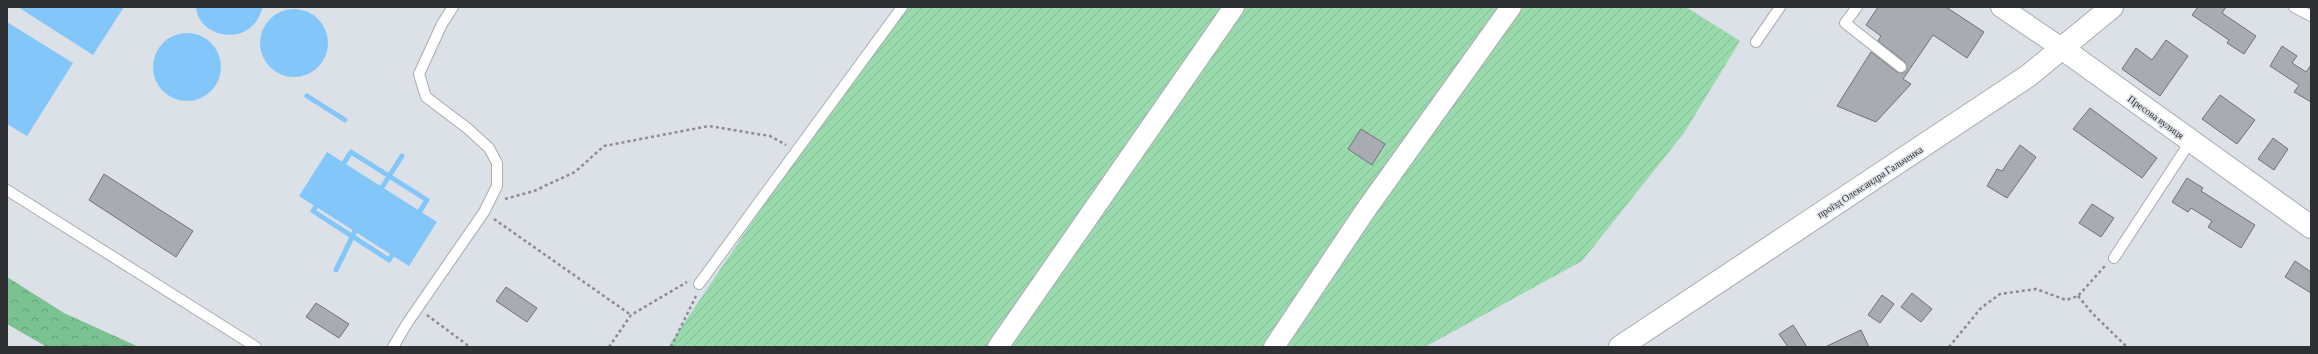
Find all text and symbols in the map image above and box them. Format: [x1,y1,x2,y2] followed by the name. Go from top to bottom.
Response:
[2126,93,2186,141] street label: Пресова вулиця
[1815,143,1925,220] street label: проїзд Олександра Гальченка

